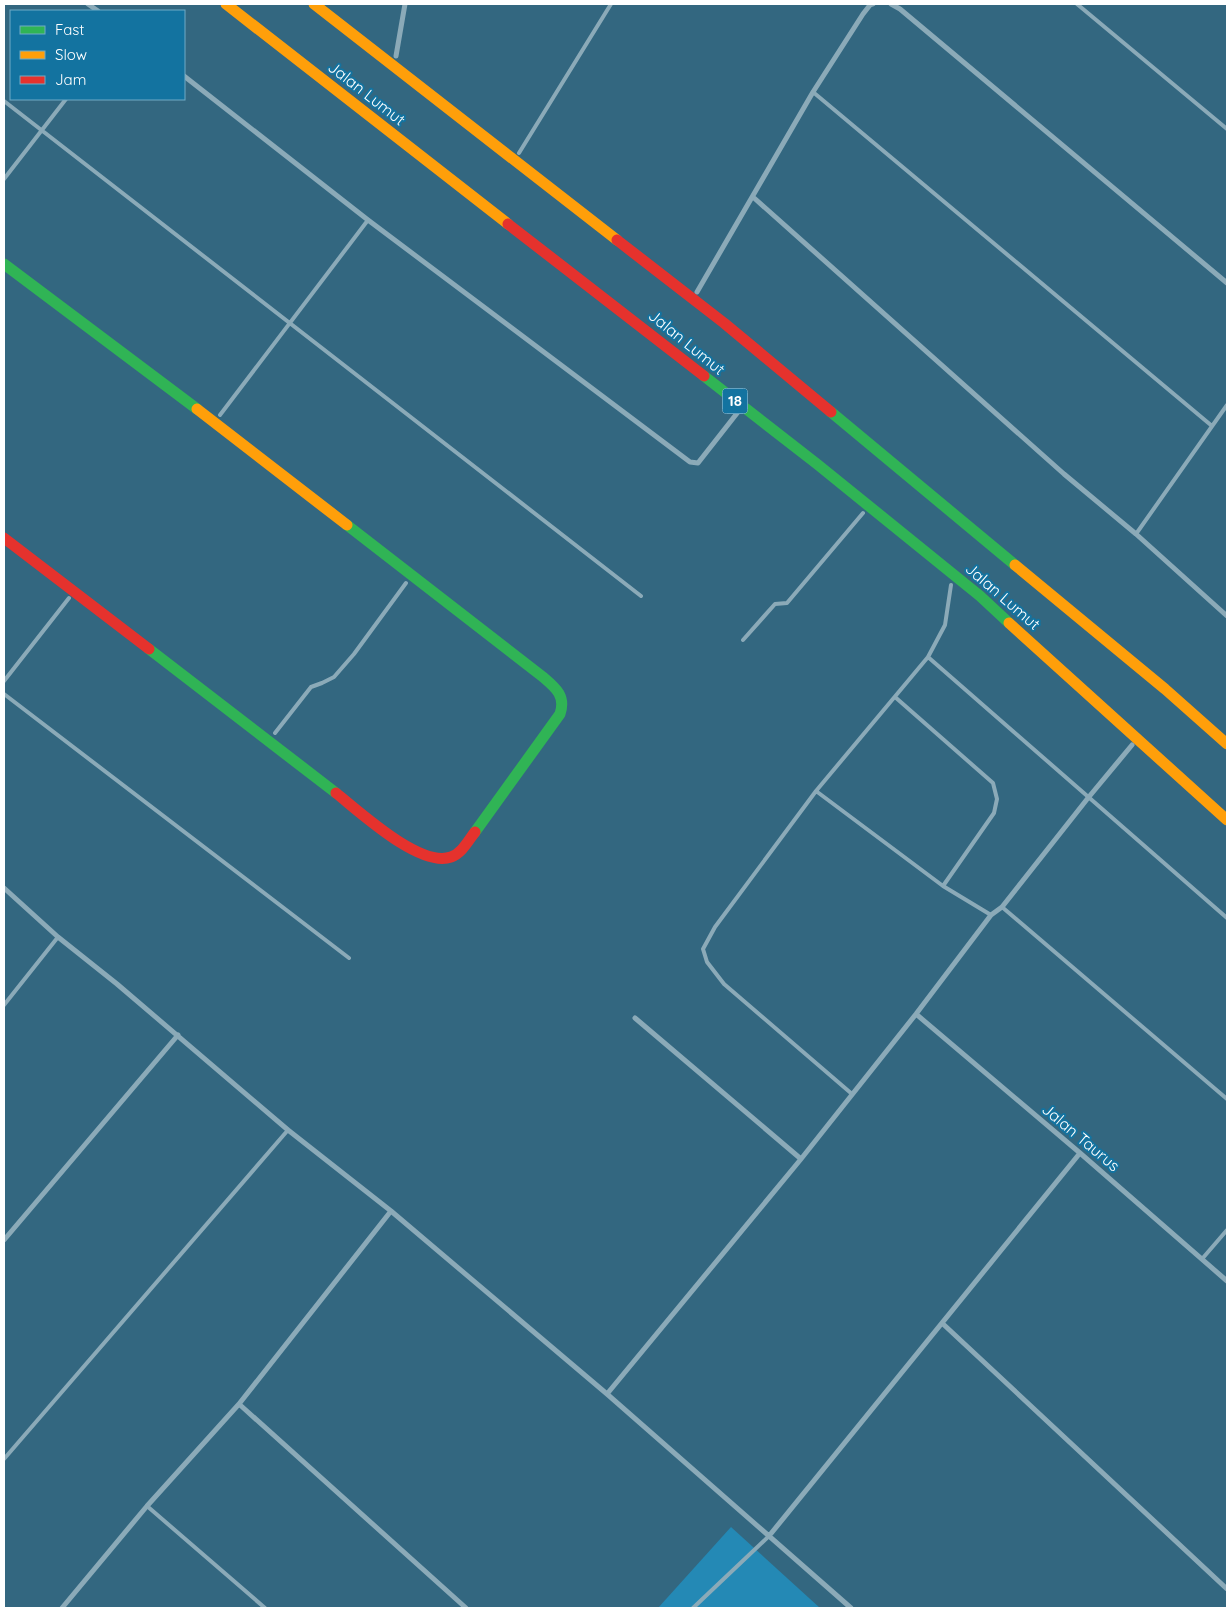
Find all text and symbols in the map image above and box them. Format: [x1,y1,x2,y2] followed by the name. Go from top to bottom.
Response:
[10,10,185,100] legend
[55,20,84,39] text: Fast
[55,45,87,64] text: Slow
[324,57,410,129] street label: Jalan Lumut
[55,70,86,89] text: Jam
[645,305,729,379] street label: Jalan Lumut
[722,388,748,414] road number: 18
[962,558,1044,634] street label: Jalan Lumut
[1038,1099,1124,1175] street label: Jalan Taurus

